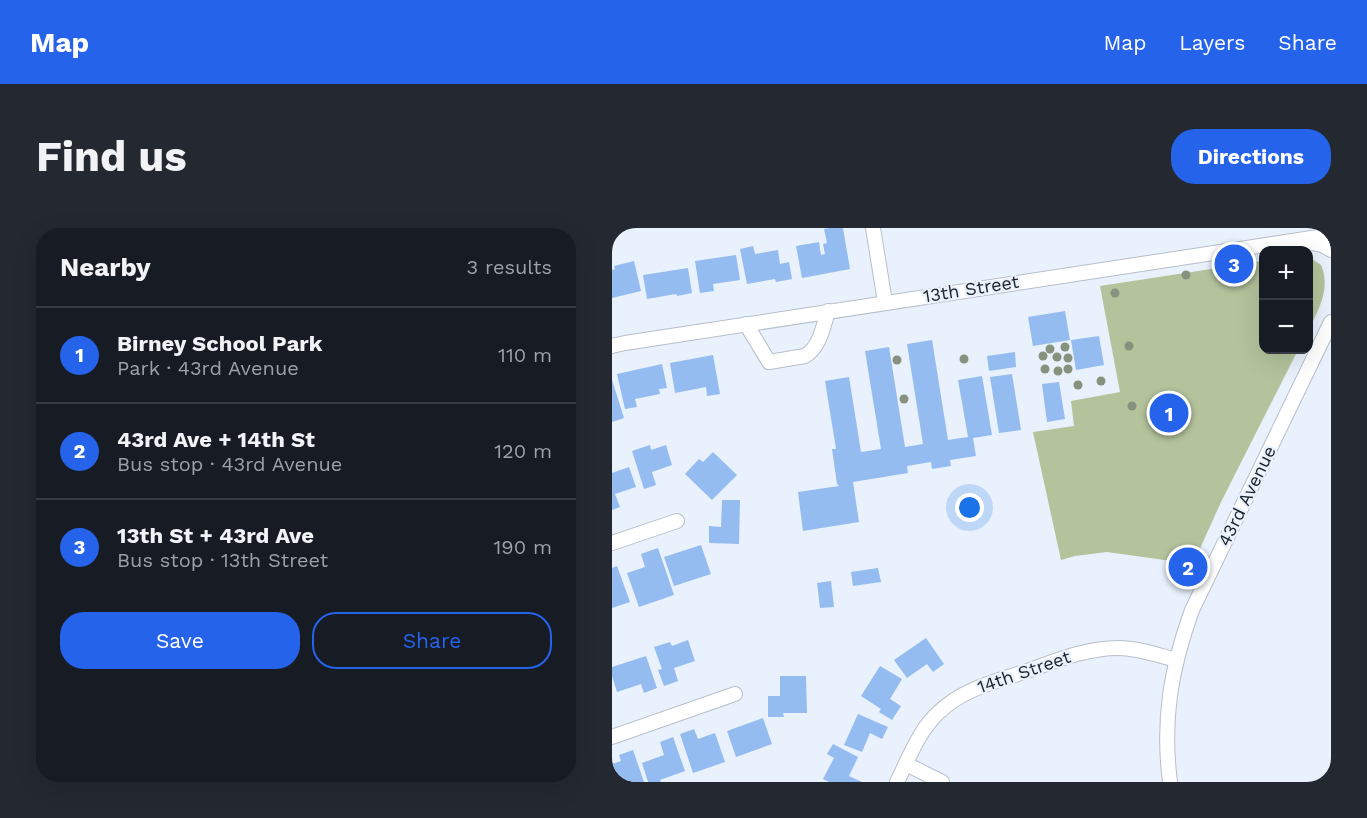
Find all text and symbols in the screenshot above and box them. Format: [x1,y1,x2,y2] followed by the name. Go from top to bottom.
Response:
[30,26,89,59] text: Map
[1103,30,1146,55] text: Map
[1179,30,1245,55] text: Layers
[1278,30,1337,55] text: Share
[1171,129,1331,184] button: Directions
[36,132,187,181] text: Find us
[1214,242,1254,286] pin: 3
[1259,246,1313,354] map controls
[1259,246,1313,300] button: +
[60,252,151,282] text: Nearby
[467,255,552,279] text: 3 results
[922,271,1021,306] street label: 13th Street
[1259,300,1313,354] button: −
[117,331,323,356] text: Birney School Park
[75,343,84,367] text: 1
[498,343,552,367] text: 110 m
[117,356,299,380] text: Park · 43rd Avenue
[1150,390,1188,435] pin: 1
[117,427,315,452] text: 43rd Ave + 14th St
[74,439,85,463] text: 2
[494,439,552,463] text: 120 m
[1213,442,1280,549] street label: 43rd Avenue
[117,452,342,476] text: Bus stop · 43rd Avenue
[955,493,984,522] your location
[117,523,314,548] text: 13th St + 43rd Ave
[74,535,85,559] text: 3
[494,535,552,559] text: 190 m
[1168,544,1208,590] pin: 2
[117,548,328,572] text: Bus stop · 13th Street
[60,612,300,669] button: Save
[312,612,552,669] button: Share
[975,646,1074,697] street label: 14th Street

